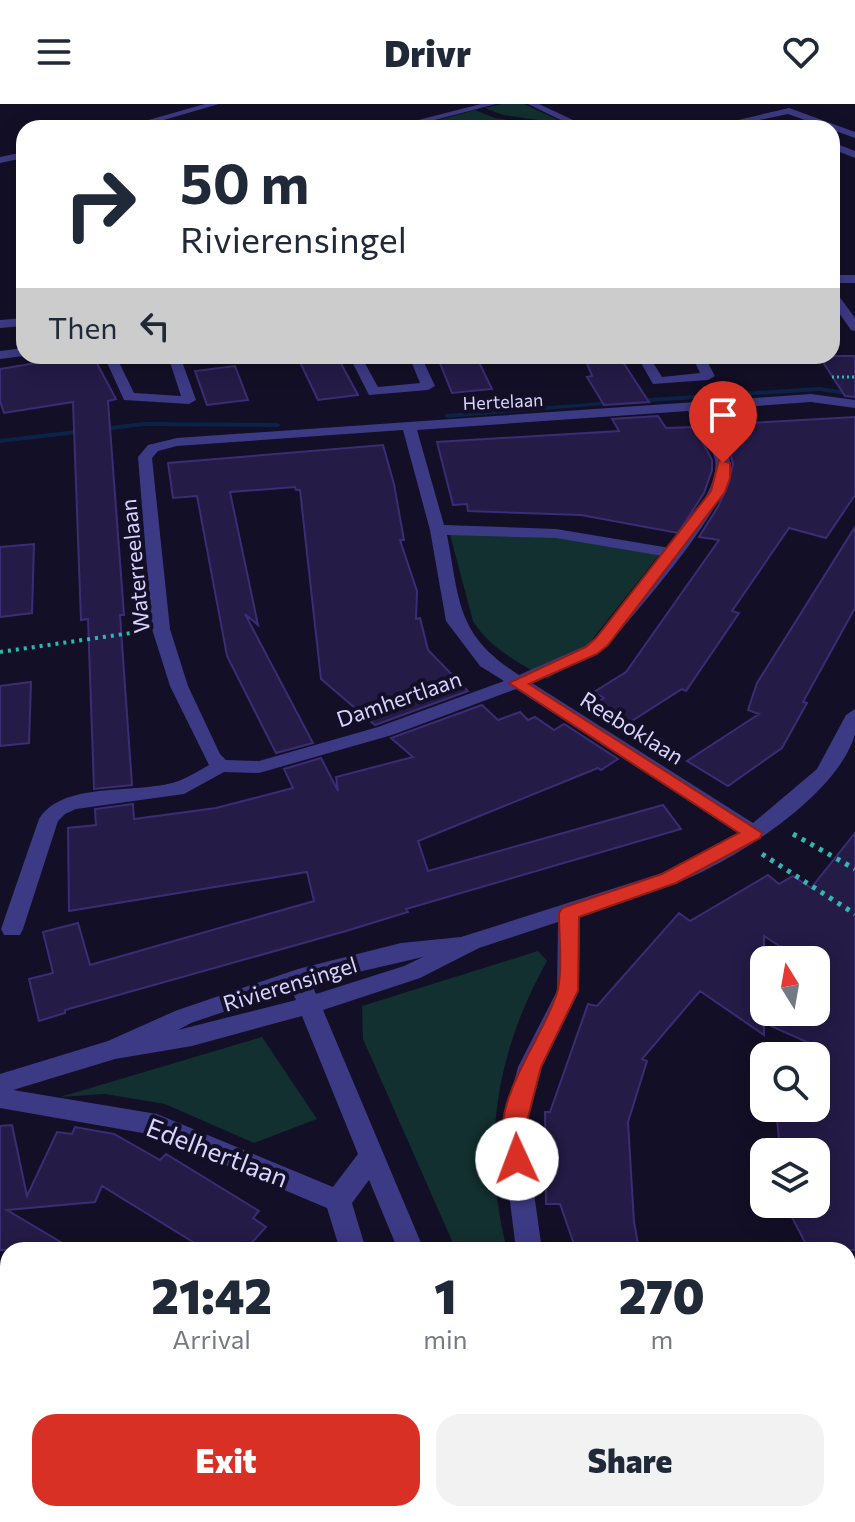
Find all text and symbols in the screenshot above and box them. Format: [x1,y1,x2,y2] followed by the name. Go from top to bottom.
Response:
[32,30,76,74] icon: menu
[384,30,471,74] text: Drivr
[779,30,823,74] icon: heart
[180,147,309,216] text: 50 m
[48,152,152,256] icon: right
[180,216,407,260] text: Rivierensingel
[133,304,177,348] icon: left
[48,308,117,345] text: Then
[689,381,757,463] pin
[462,388,544,414] street label: Hertelaan
[701,393,745,437] icon: arrive
[114,498,155,635] street label: Waterreelaan
[333,665,465,732] street label: Damhertlaan
[576,685,689,770] street label: Reeboklaan
[750,946,830,1026] north arrow
[750,946,830,1218] map controls
[220,950,360,1017] street label: Rivierensingel
[750,1042,830,1122] button: search
[142,1110,293,1193] street label: Edelhertlaan
[475,1117,559,1201] position arrow
[750,1138,830,1218] button: layers
[151,1265,272,1324] text: 21:42
[434,1265,457,1324] text: 1
[619,1265,705,1324] text: 270
[172,1323,251,1354] text: Arrival
[423,1323,468,1354] text: min
[650,1323,673,1354] text: m
[32,1414,420,1506] button: Exit
[436,1414,824,1506] button: Share

